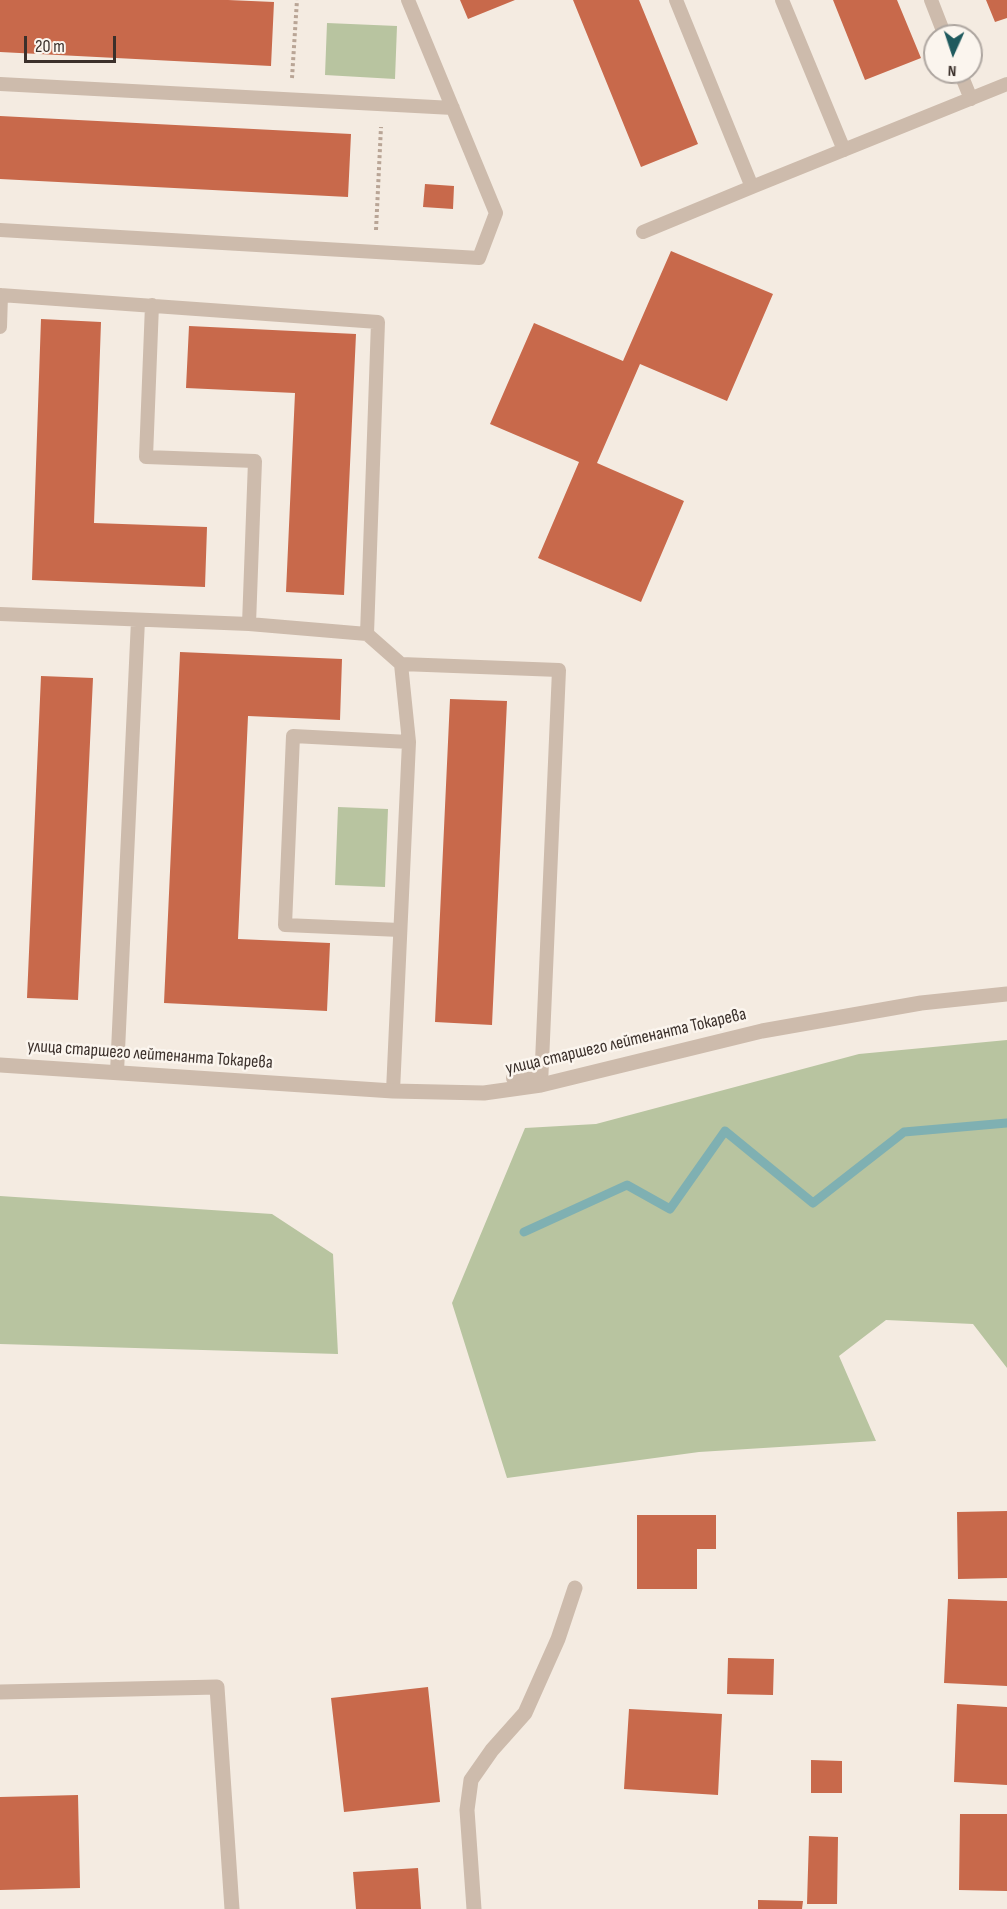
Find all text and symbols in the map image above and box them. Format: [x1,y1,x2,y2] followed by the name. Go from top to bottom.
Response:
[27,24,118,62] scale bar
[923,24,983,84] north arrow
[35,36,65,57] text: 20 m
[947,61,957,80] text: N
[504,1004,748,1080] street label: улица старшего лейтенанта Токарева
[26,1036,274,1074] street label: улица старшего лейтенанта Токарева

